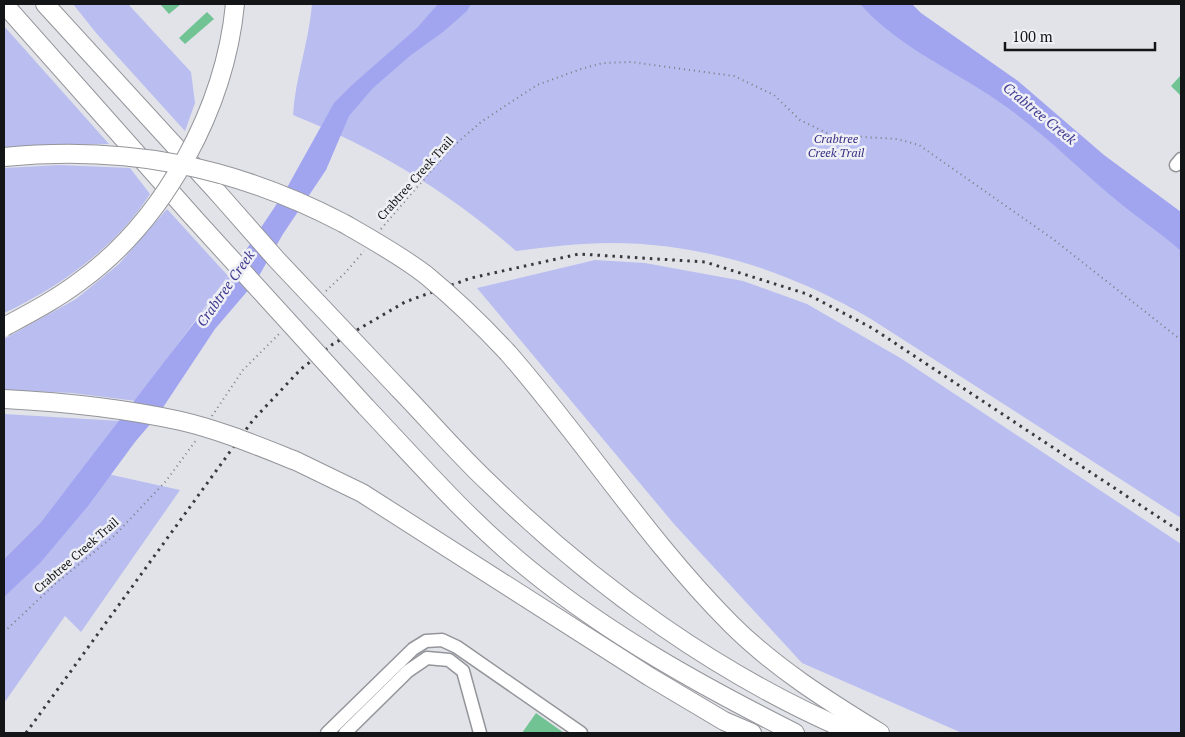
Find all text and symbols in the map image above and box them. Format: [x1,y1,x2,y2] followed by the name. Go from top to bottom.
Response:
[1005,20,1155,52] scale bar
[1012,26,1053,46] text: 100 m
[999,78,1081,149] water label: Crabtree Creek
[808,131,865,160] park label: Crabtree Creek Trail
[374,133,457,223] street label: Crabtree Creek Trail
[192,246,258,330] water label: Crabtree Creek
[31,514,122,596] street label: Crabtree Creek Trail

